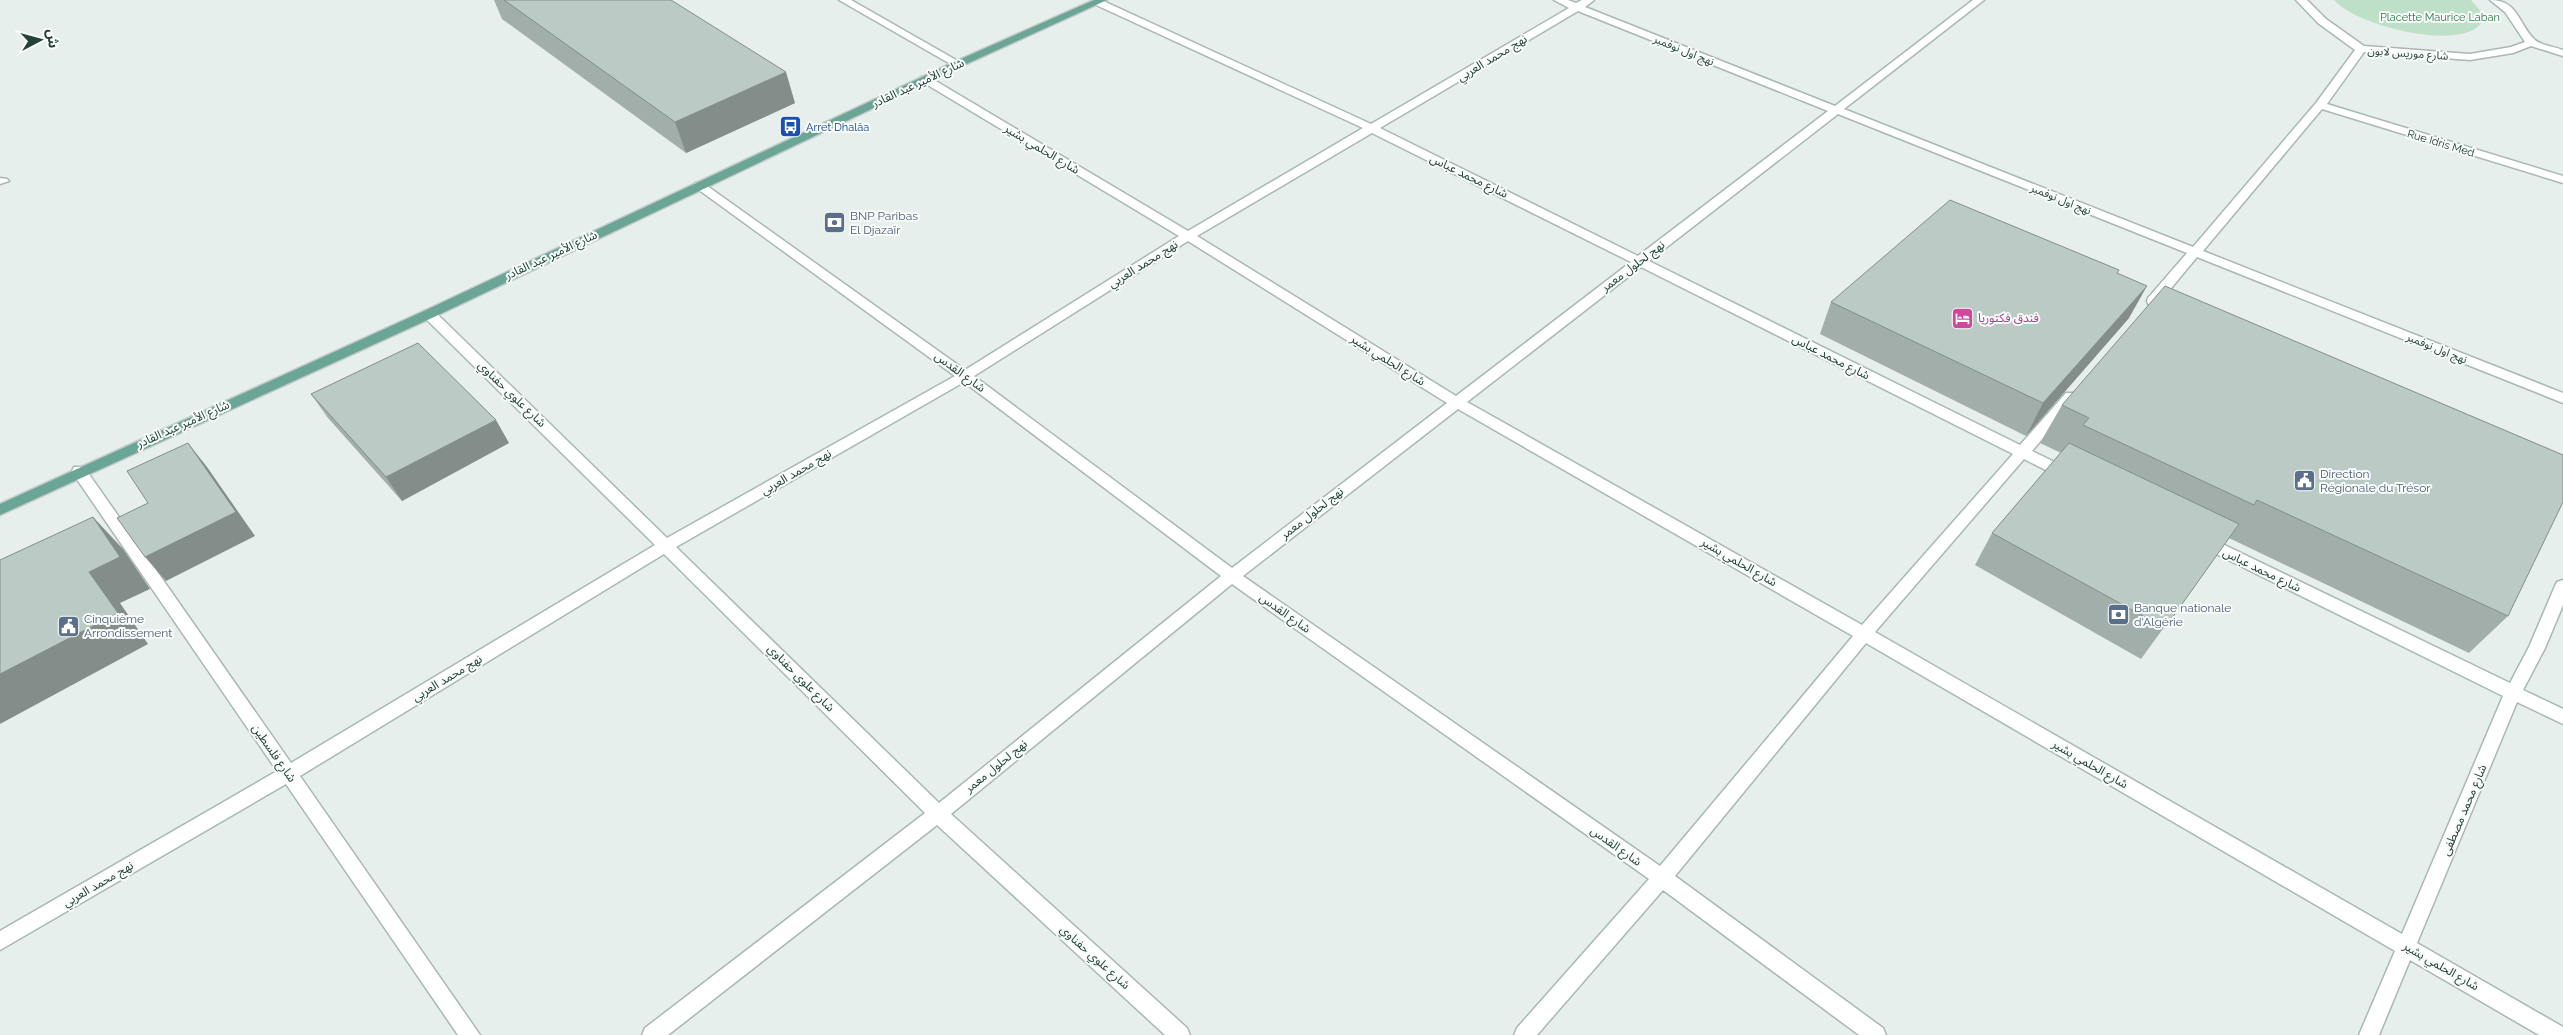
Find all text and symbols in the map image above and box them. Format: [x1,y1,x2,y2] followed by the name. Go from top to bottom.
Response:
[2380,11,2500,24] park label: Placette Maurice Laban
[15,15,65,65] north arrow
[44,28,62,49] text: ش
[1454,32,1531,87] street label: نهج محمد العربي
[1650,32,1716,69] street label: نهج اول نوفمبر
[2367,44,2449,64] street label: شارع موريس لابون
[869,56,967,113] street label: شارع الأمير عبد القادر
[778,115,802,139] bus stop icon: Arret Dhalâa
[806,121,869,134] place label: Arret Dhalâa
[1000,121,1082,179] street label: شارع الحلمي بشير
[2406,127,2476,160] street label: Rue Idris Med
[1427,151,1510,203] street label: شارع محمد عباس
[2027,181,2093,218] street label: نهج اول نوفمبر
[850,209,918,237] place label: BNP Paribas El Djazaïr
[822,211,846,235] bank icon: BNP Paribas El Djazaïr
[502,228,600,285] street label: شارع الأمير عبد القادر
[1106,237,1182,293] street label: نهج محمد العربي
[1598,238,1669,297] street label: نهج لحلول معمر
[1950,306,1974,330] hotel icon: فندق فكتوريا
[1978,311,2039,325] place label: فندق فكتوريا
[2403,330,2469,367] street label: نهج اول نوفمبر
[1346,331,1428,391] street label: شارع الحلمي بشير
[1789,331,1872,384] street label: شارع محمد عباس
[931,349,988,397] street label: شارع القدس
[473,358,549,432] street label: شارع علوي حفناوي
[134,397,232,453] street label: شارع الأمير عبد القادر
[758,446,835,500] street label: نهج محمد العربي
[2320,467,2431,495] place label: Direction Régionale du Trésor
[2292,469,2316,493] public building icon: Direction Régionale du Trésor
[1277,484,1347,544] street label: نهج لحلول معمر
[1696,534,1779,592] street label: شارع الحلمي بشير
[2220,545,2303,597] street label: شارع محمد عباس
[1256,590,1313,637] street label: شارع القدس
[2134,601,2231,629] place label: Banque nationale d'Algérie
[2106,603,2130,627] bank icon: Banque nationale d'Algérie
[84,612,172,640] place label: Cinquième Arrondissement
[56,614,80,638] public building icon: Cinquième Arrondissement
[763,642,837,716] street label: شارع علوي حفناوي
[409,652,486,707] street label: نهج محمد العربي
[247,721,299,786] street label: شارع فلسطين
[2047,736,2130,794] street label: شارع الحلمي بشير
[961,737,1031,797] street label: نهج لحلول معمر
[2438,762,2491,859] street label: شارع محمد مصطفى
[1587,823,1644,870] street label: شارع القدس
[60,858,137,912] street label: نهج محمد العربي
[1055,922,1133,994] street label: شارع علوي حفناوي
[2398,938,2481,996] street label: شارع الحلمي بشير

